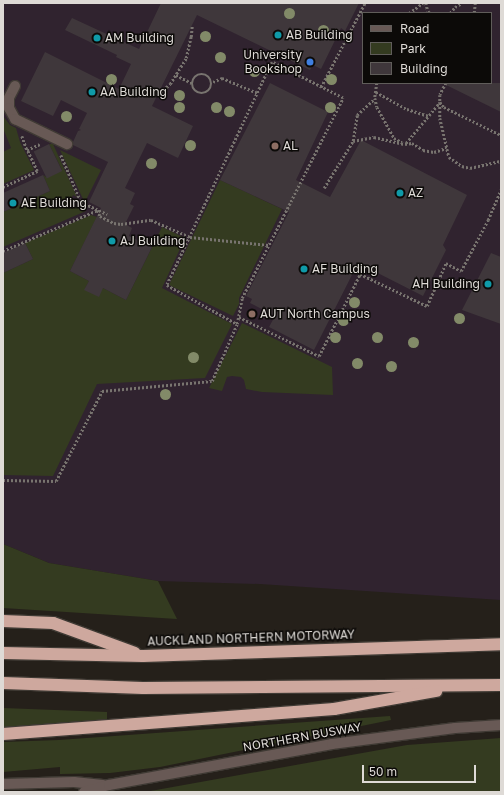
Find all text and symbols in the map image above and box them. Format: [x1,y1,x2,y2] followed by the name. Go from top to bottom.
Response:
[362,12,492,84] legend
[400,21,429,36] text: Road
[286,28,353,42] place label: AB Building
[273,30,283,40] marker: AB Building
[105,31,174,45] place label: AM Building
[92,33,102,43] marker: AM Building
[400,41,426,56] text: Park
[243,48,302,76] place label: University Bookshop
[305,57,315,67] marker: University Bookshop
[400,61,448,76] text: Building
[100,85,167,99] place label: AA Building
[87,87,97,97] marker: AA Building
[283,139,298,153] place label: AL
[270,141,280,151] marker: AL
[408,186,423,200] place label: AZ
[395,188,405,198] marker: AZ
[21,196,87,210] place label: AE Building
[8,198,18,208] marker: AE Building
[120,234,185,248] place label: AJ Building
[107,236,117,246] marker: AJ Building
[312,262,378,276] place label: AF Building
[299,264,309,274] marker: AF Building
[412,277,480,291] place label: AH Building
[483,279,493,289] marker: AH Building
[260,307,370,321] place label: AUT North Campus
[247,309,257,319] marker: AUT North Campus
[147,627,355,649] street label: AUCKLAND NORTHERN MOTORWAY
[242,720,362,754] street label: NORTHERN BUSWAY
[364,757,478,783] scale bar
[369,764,397,779] text: 50 m

